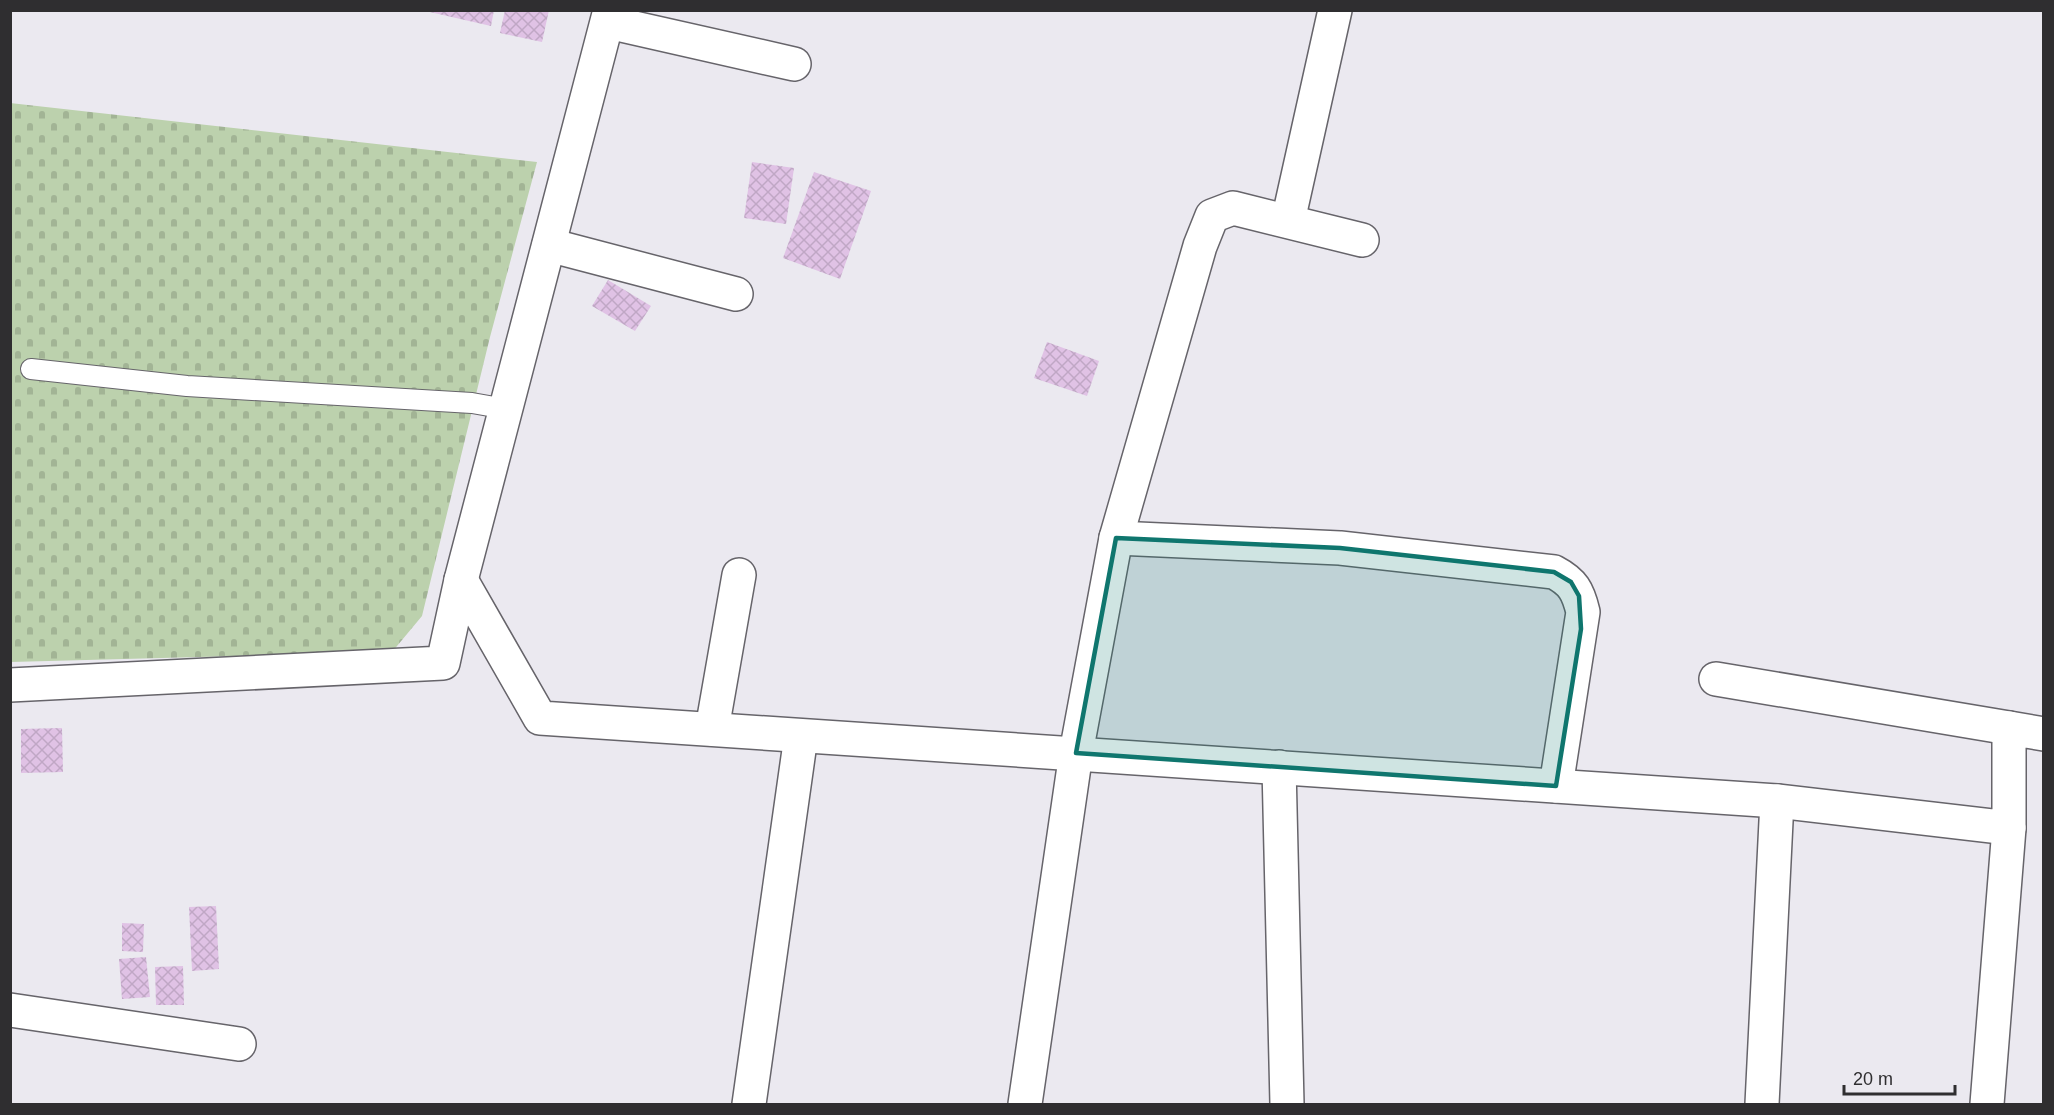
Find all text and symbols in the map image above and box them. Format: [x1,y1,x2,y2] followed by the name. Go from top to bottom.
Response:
[1844,1058,1955,1096] scale bar
[1853,1069,1893,1089] text: 20 m

